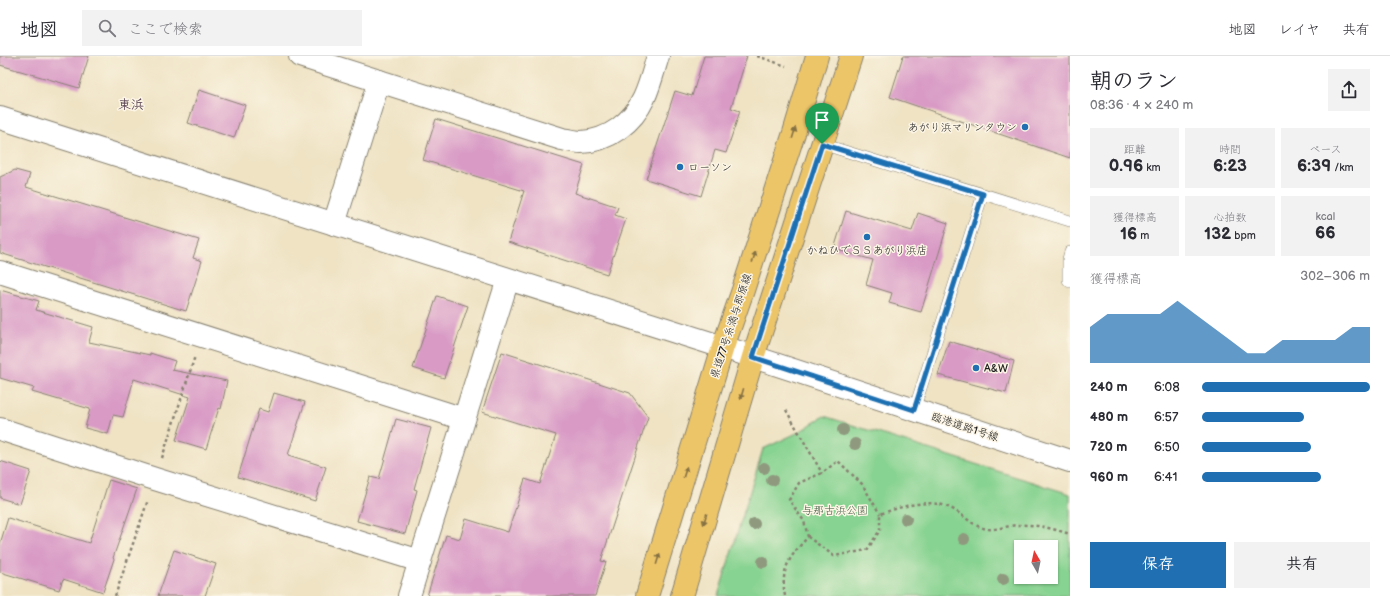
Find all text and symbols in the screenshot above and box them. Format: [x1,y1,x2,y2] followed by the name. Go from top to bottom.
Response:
[82,10,362,46] search box
[96,17,118,39] icon: search
[20,19,58,42] text: 地図
[128,20,203,39] text: ここで検索
[1229,21,1257,38] text: 地図
[1279,21,1320,38] text: レイヤ
[1342,21,1370,38] text: 共有
[1090,68,1178,95] text: 朝のラン
[1328,69,1370,111] button: share
[118,97,144,113] district label: 東浜
[1090,97,1193,113] text: 08:36 · 4 × 240 m
[805,103,839,144] pin
[811,109,833,131] icon: arrive
[907,121,1017,134] place label: あがり浜マリンタウン
[1020,122,1030,132] marker: あがり浜マリンタウン
[791,127,797,139] one-way arrow
[1124,143,1146,156] text: 距離
[1219,143,1241,156] text: 時間
[1309,143,1342,156] text: ペース
[1109,156,1143,176] text: 0.96
[1213,156,1247,176] text: 6:23
[1297,156,1331,176] text: 6:39
[688,161,732,174] place label: ローソン
[1143,161,1161,174] text: km
[1331,161,1354,174] text: /km
[675,162,685,172] marker: ローソン
[1315,210,1335,223] text: kcal
[1113,211,1157,224] text: 獲得標高
[1213,211,1246,224] text: 心拍数
[1315,223,1336,243] text: 66
[1120,224,1137,244] text: 16
[1204,224,1231,244] text: 132
[1137,229,1149,242] text: m
[1231,229,1256,242] text: bpm
[862,232,872,242] marker: かねひでＳＳあがり浜店
[807,244,928,257] place label: かねひでＳＳあがり浜店
[751,251,757,263] one-way arrow
[1300,268,1370,284] text: 302–306 m
[1090,271,1142,287] text: 獲得標高
[708,272,754,380] street label: 県道77号糸満与那原線
[984,362,1008,375] place label: A&W
[971,363,981,373] marker: A&W
[1090,379,1128,395] text: 240 m
[1154,379,1180,395] text: 6:08
[739,388,745,400] one-way arrow
[1090,409,1128,425] text: 480 m
[1154,409,1178,425] text: 6:57
[930,410,1000,444] street label: 臨港道路1号線
[1090,439,1127,455] text: 720 m
[1154,439,1180,455] text: 6:50
[682,466,688,478] one-way arrow
[1090,469,1128,485] text: 960 m
[1154,469,1178,485] text: 6:41
[802,504,868,517] park label: 与那古浜公園
[702,513,708,525] one-way arrow
[1014,540,1058,584] north arrow
[1014,540,1058,584] map controls
[1090,542,1226,588] button: 保存
[1234,542,1370,588] button: 共有
[655,552,661,564] one-way arrow

